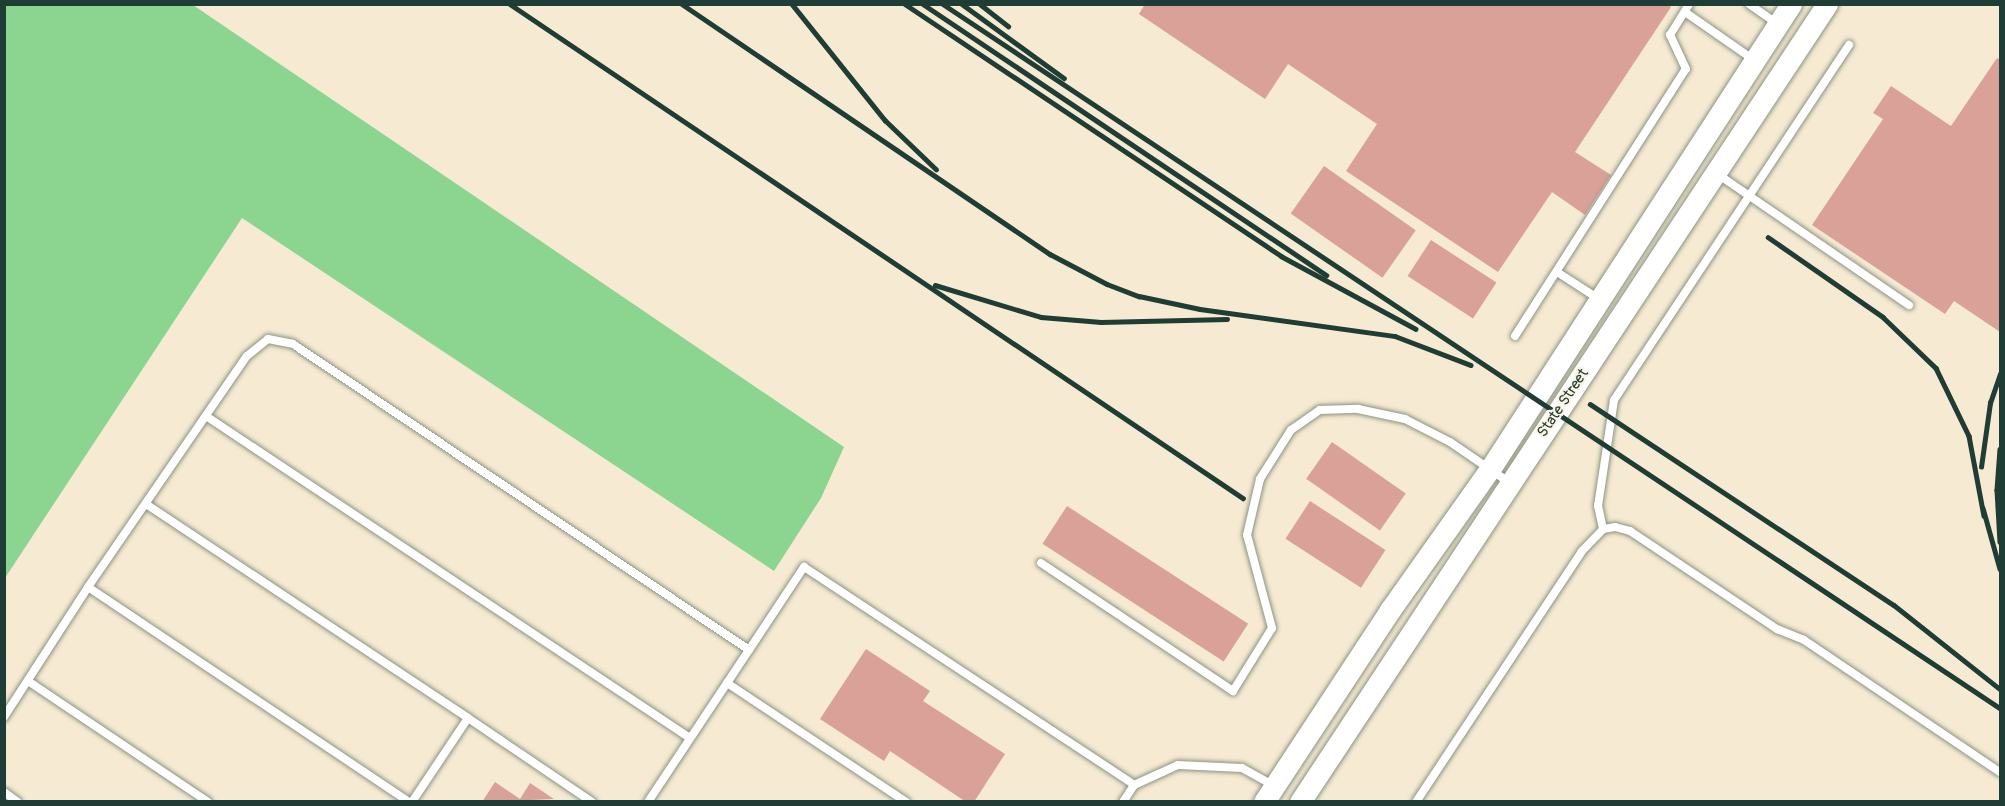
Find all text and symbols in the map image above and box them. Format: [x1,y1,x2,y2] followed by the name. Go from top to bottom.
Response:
[1534,365,1592,441] street label: State Street

